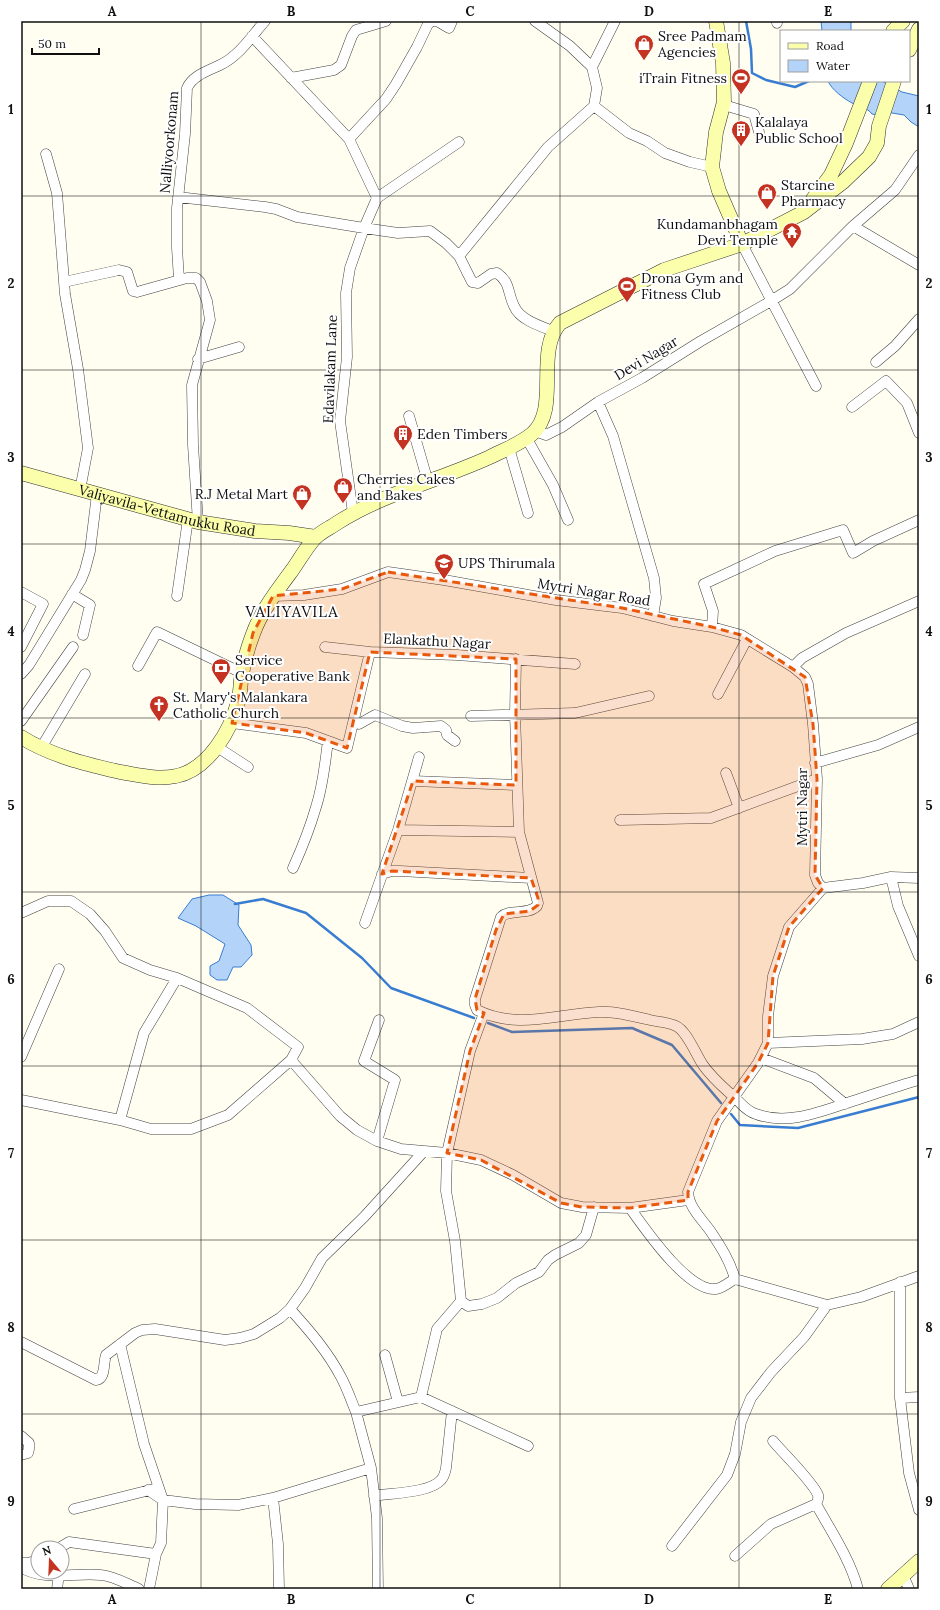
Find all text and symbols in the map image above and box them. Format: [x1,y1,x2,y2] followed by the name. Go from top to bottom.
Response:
[108,3,117,20] text: A
[287,3,296,20] text: B
[466,3,475,20] text: C
[644,3,654,20] text: D
[824,3,832,20] text: E
[657,27,747,61] place label: Sree Padmam Agencies
[32,30,99,56] scale bar
[780,30,910,82] legend
[633,33,655,61] shop icon: Sree Padmam Agencies
[38,36,66,51] text: 50 m
[816,38,844,53] text: Road
[816,58,851,73] text: Water
[730,67,752,95] sports icon: iTrain Fitness
[639,69,727,87] place label: iTrain Fitness
[156,90,182,194] street label: Nalliyoorkonam
[8,101,14,118] text: 1
[926,101,932,118] text: 1
[755,113,843,147] place label: Kalalaya Public School
[730,119,752,147] building icon: Kalalaya Public School
[781,176,846,210] place label: Starcine Pharmacy
[756,182,778,210] shop icon: Starcine Pharmacy
[657,215,778,249] place label: Kundamanbhagam Devi Temple
[781,221,803,249] temple icon: Kundamanbhagam Devi Temple
[641,269,743,303] place label: Drona Gym and Fitness Club
[8,275,15,292] text: 2
[616,275,638,303] sports icon: Drona Gym and Fitness Club
[926,275,933,292] text: 2
[319,314,341,424] street label: Edavilakam Lane
[611,332,681,384] street label: Devi Nagar
[392,423,414,451] building icon: Eden Timbers
[417,425,508,443] place label: Eden Timbers
[7,449,15,466] text: 3
[925,449,933,466] text: 3
[357,470,455,504] place label: Cherries Cakes and Bakes
[332,476,354,504] shop icon: Cherries Cakes and Bakes
[76,480,257,540] street label: Valiyavila-Vettamukku Road
[291,483,313,511] shop icon: R.J Metal Mart
[195,485,289,503] place label: R.J Metal Mart
[433,552,455,580] school or university icon: UPS Thirumala
[458,554,555,572] place label: UPS Thirumala
[536,574,652,610] street label: Mytri Nagar Road
[244,602,339,621] district label: VALIYAVILA
[7,623,15,640] text: 4
[925,623,933,640] text: 4
[383,629,491,653] street label: Elankathu Nagar
[235,651,350,685] place label: Service Cooperative Bank
[210,657,232,685] bank icon: Service Cooperative Bank
[173,688,308,722] place label: St. Mary's Malankara Catholic Church
[148,694,170,722] church icon: St. Mary's Malankara Catholic Church
[793,768,811,846] street label: Mytri Nagar
[7,797,15,814] text: 5
[925,797,933,814] text: 5
[7,971,15,988] text: 6
[925,971,933,988] text: 6
[8,1145,14,1162] text: 7
[926,1145,932,1162] text: 7
[7,1319,15,1336] text: 8
[925,1319,933,1336] text: 8
[7,1493,15,1510] text: 9
[925,1493,933,1510] text: 9
[30,1540,70,1580] north arrow
[40,1542,54,1559] text: N
[108,1591,117,1608] text: A
[287,1591,296,1608] text: B
[466,1591,475,1608] text: C
[644,1591,654,1608] text: D
[824,1591,832,1608] text: E

